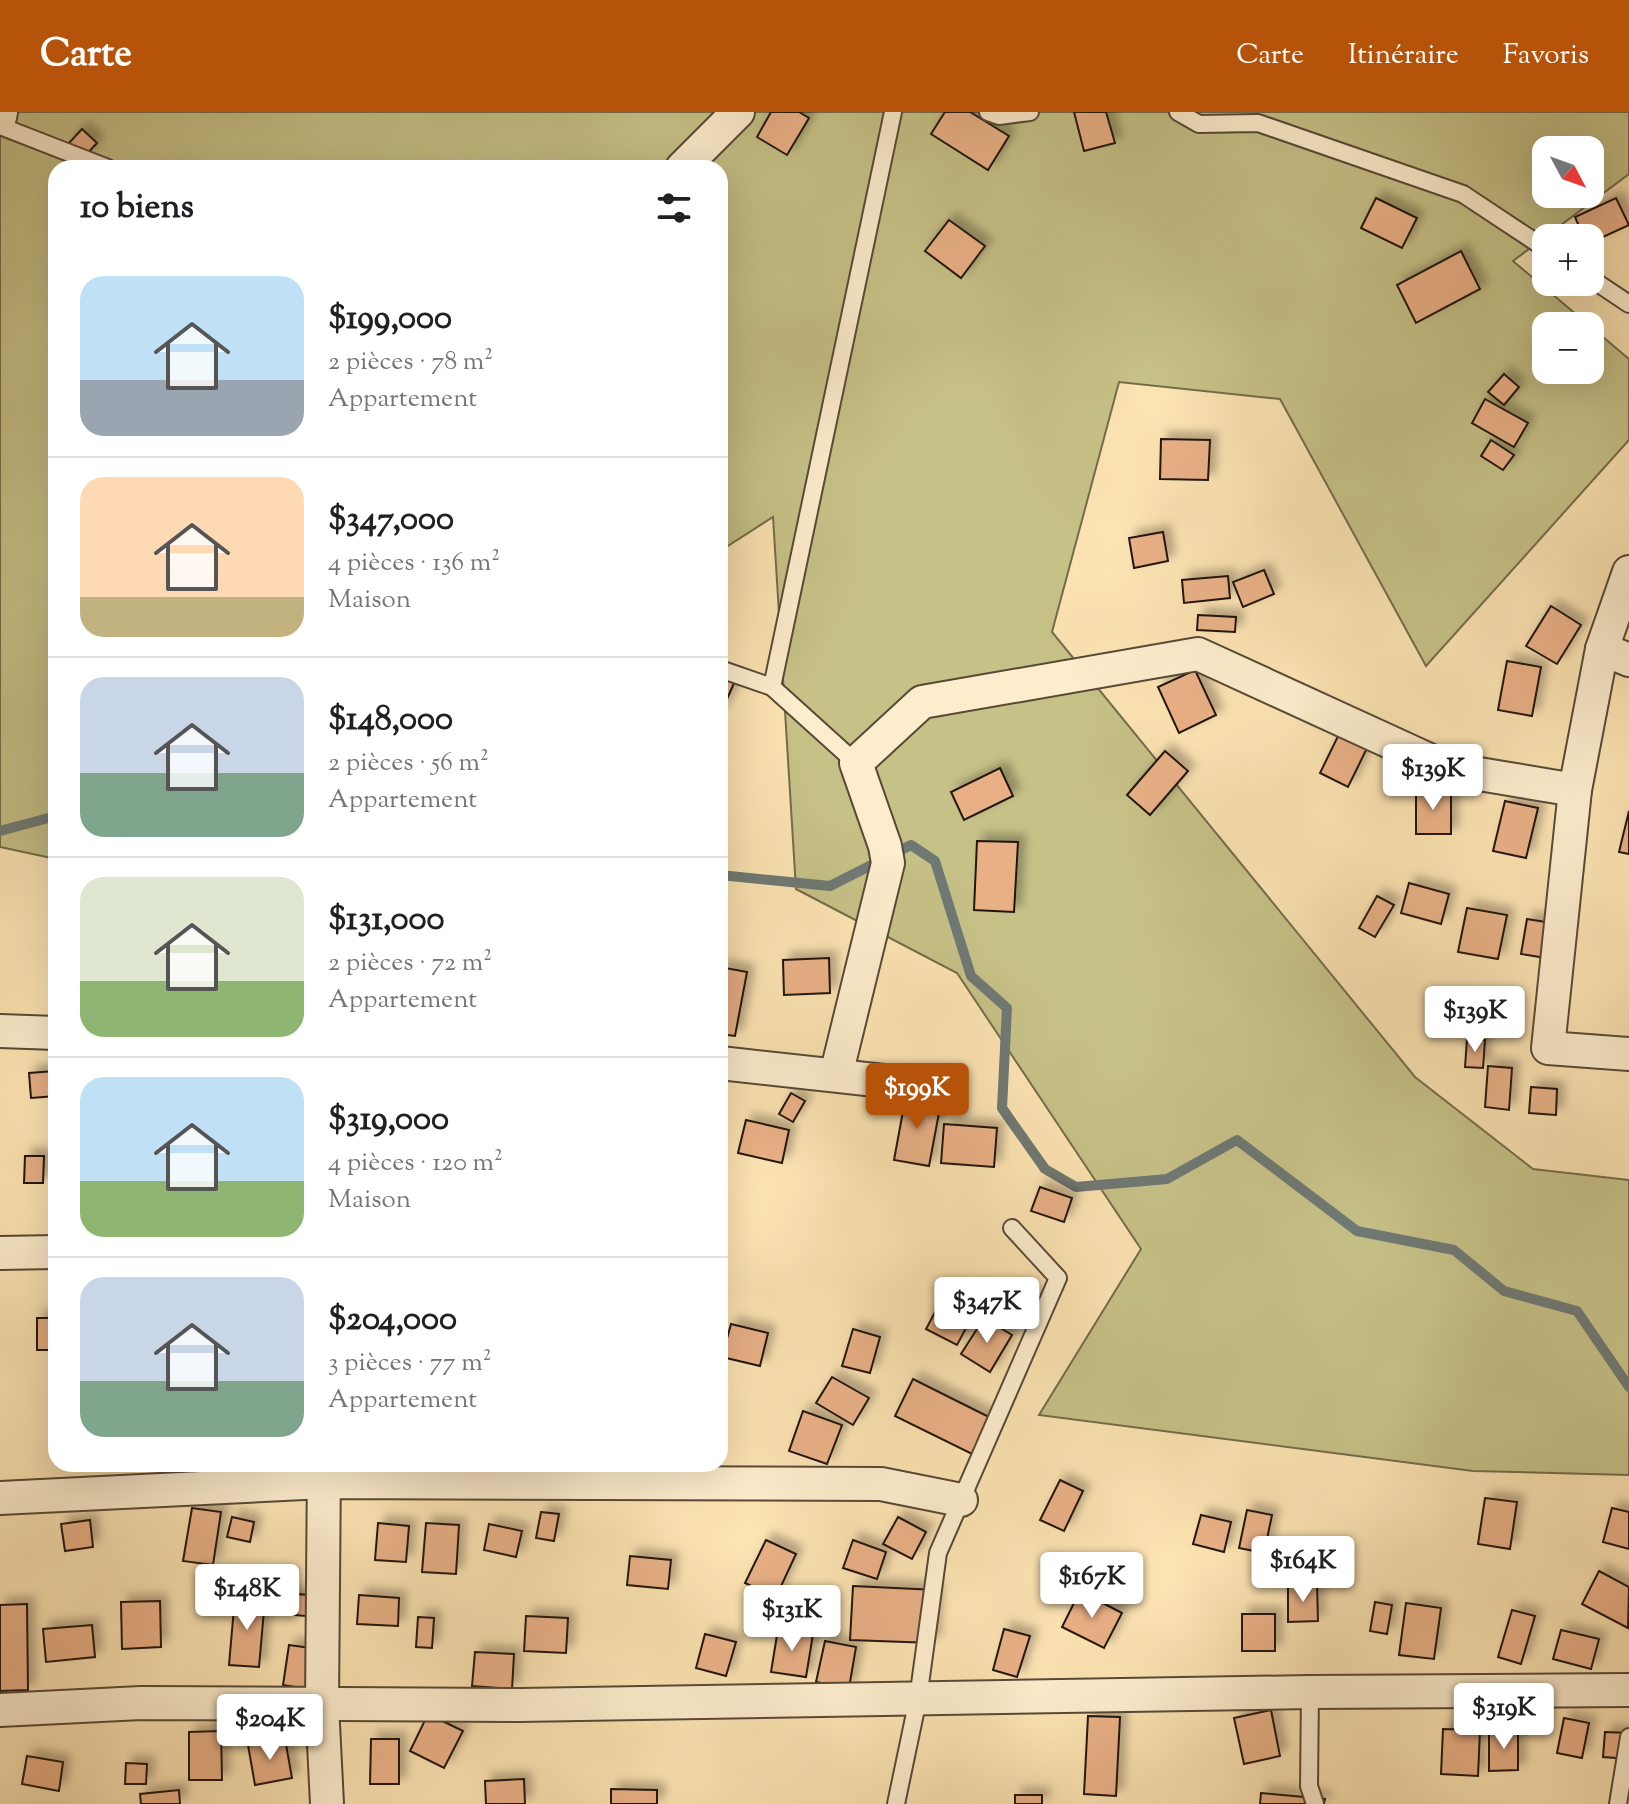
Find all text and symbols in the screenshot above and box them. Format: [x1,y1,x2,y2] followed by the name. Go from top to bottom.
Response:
[40,29,132,83] text: Carte
[1236,36,1304,76] text: Carte
[1348,36,1459,76] text: Itinéraire
[1503,36,1589,76] text: Favoris
[1532,136,1604,208] north arrow
[1532,136,1604,384] map controls
[80,184,194,233] text: 10 biens
[652,186,696,230] icon: filters
[1532,224,1604,296] button: +
[328,295,452,344] text: $199,000
[144,308,240,404] icon: home
[1532,312,1604,384] button: −
[328,344,493,381] text: 2 pièces · 78 m²
[328,381,477,418] text: Appartement
[328,496,454,545] text: $347,000
[144,509,240,605] icon: home
[328,545,500,582] text: 4 pièces · 136 m²
[328,582,411,619] text: Maison
[328,696,453,745] text: $148,000
[144,709,240,805] icon: home
[1377,744,1489,812] pin: $139K
[328,745,489,782] text: 2 pièces · 56 m²
[1401,751,1465,788] text: $139K
[328,782,477,819] text: Appartement
[328,896,444,945] text: $131,000
[144,909,240,1005] icon: home
[328,945,492,982] text: 2 pièces · 72 m²
[328,982,477,1019] text: Appartement
[1419,986,1531,1054] pin: $139K
[1443,993,1507,1030] text: $139K
[861,1063,973,1131] pin: $199K
[884,1070,950,1107] text: $199K
[328,1096,449,1145] text: $319,000
[144,1109,240,1205] icon: home
[328,1145,503,1182] text: 4 pièces · 120 m²
[328,1182,411,1219] text: Maison
[931,1277,1043,1345] pin: $347K
[952,1284,1022,1321] text: $347K
[328,1296,457,1345] text: $204,000
[144,1309,240,1405] icon: home
[328,1345,491,1382] text: 3 pièces · 77 m²
[328,1382,477,1419] text: Appartement
[1247,1536,1359,1604] pin: $164K
[1269,1543,1337,1580] text: $164K
[1036,1552,1148,1620] pin: $167K
[1058,1559,1126,1596] text: $167K
[191,1564,303,1632] pin: $148K
[213,1571,281,1608] text: $148K
[736,1585,848,1653] pin: $131K
[762,1592,822,1629] text: $131K
[1448,1683,1560,1751] pin: $319K
[1472,1690,1536,1727] text: $319K
[214,1694,326,1762] pin: $204K
[235,1701,305,1738] text: $204K

